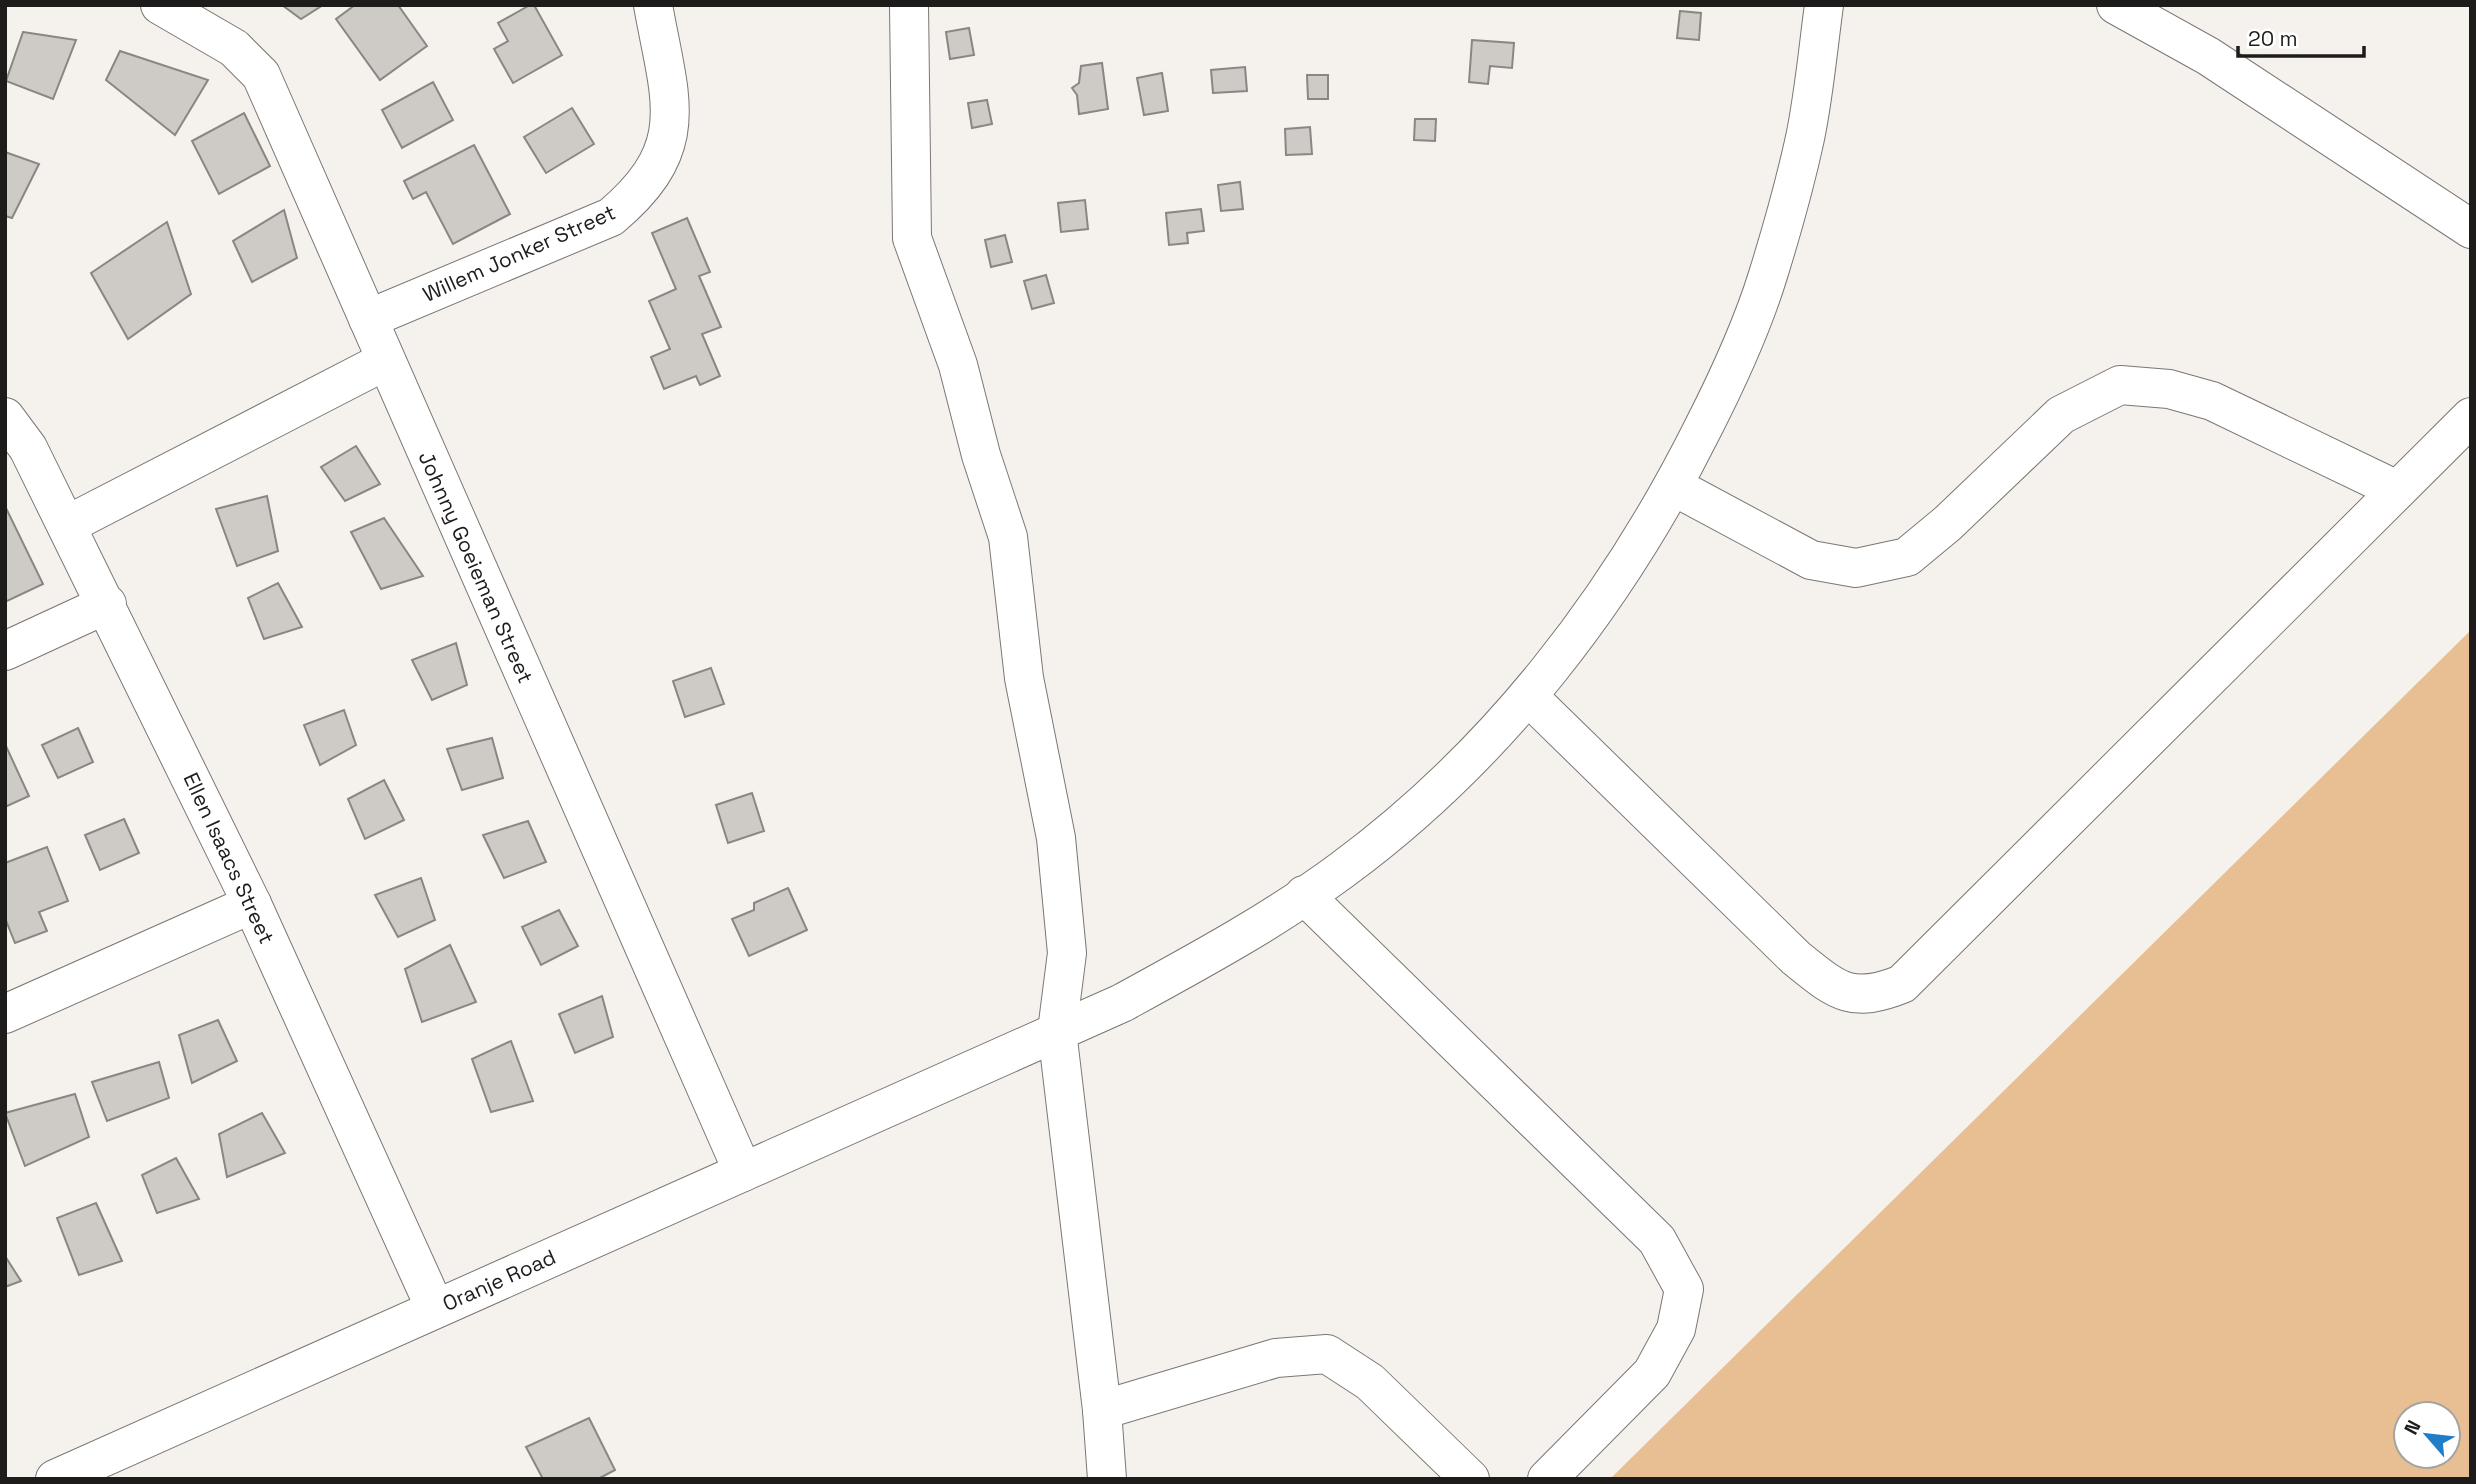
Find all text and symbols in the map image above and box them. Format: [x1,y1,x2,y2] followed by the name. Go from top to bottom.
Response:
[2238,14,2364,58] scale bar
[2248,25,2298,52] text: 20 m
[418,198,620,308] street label: Willem Jonker Street
[413,447,539,687] street label: Johnny Goeieman Street
[177,768,281,948] street label: Ellen Isaacs Street
[438,1243,560,1317] street label: Oranje Road
[2392,1400,2462,1470] north arrow
[2398,1416,2426,1439] text: N

